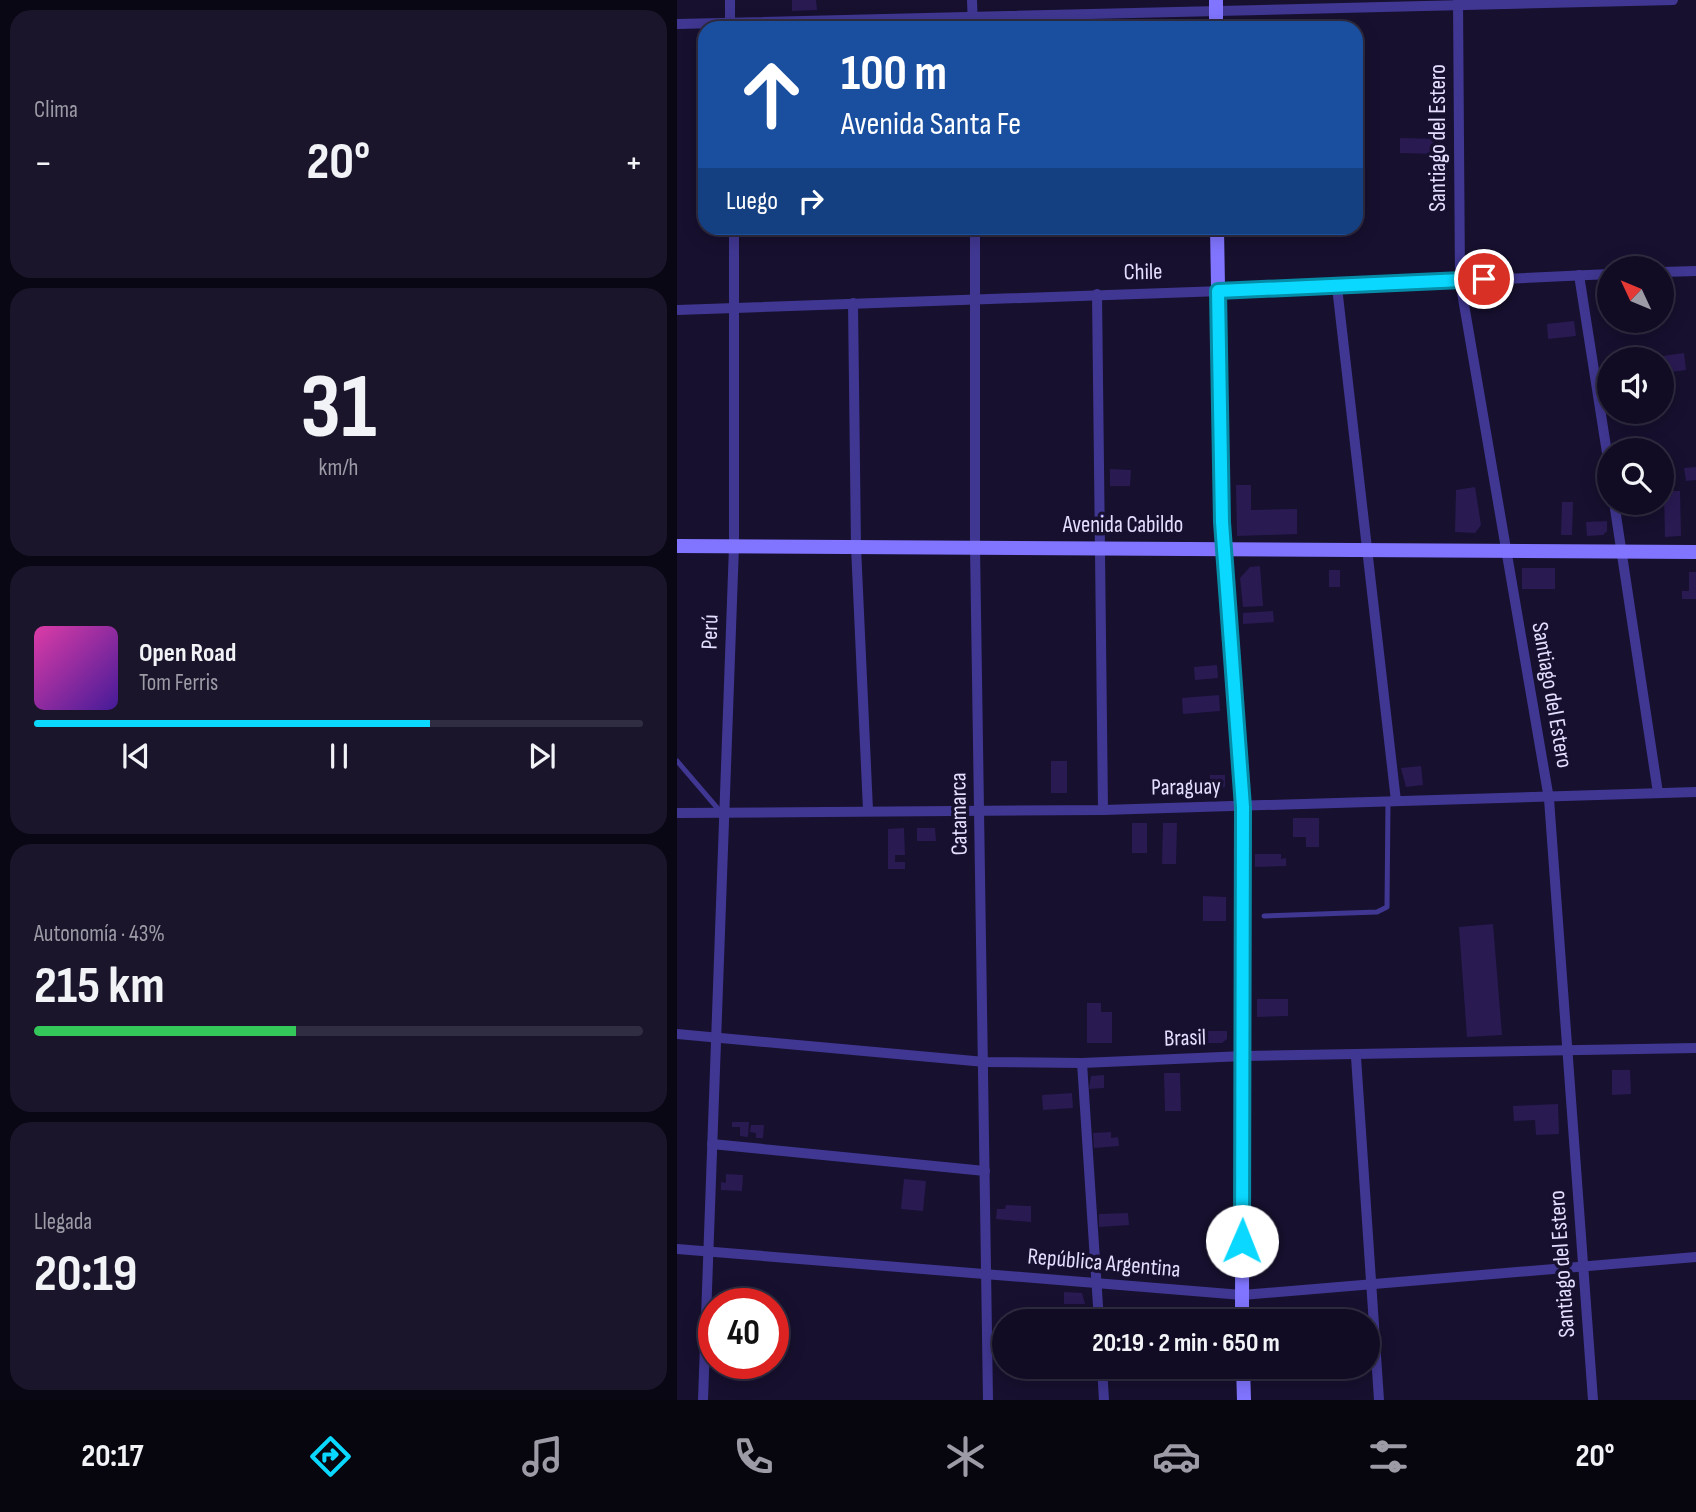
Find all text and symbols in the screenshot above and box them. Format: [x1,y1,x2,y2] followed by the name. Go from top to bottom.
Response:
[841,45,947,104] text: 100 m
[726,49,817,140] icon: ahead
[1424,64,1452,212] street label: Santiago del Estero
[34,96,78,124] text: Clima
[841,105,1021,144] text: Avenida Santa Fe
[307,131,370,194] text: 20°
[34,141,53,186] text: −
[624,141,643,186] text: +
[792,182,830,220] icon: right
[726,186,778,217] text: Luego
[1454,249,1514,309] pin
[1597,256,1675,332] north arrow
[1597,256,1674,515] map controls
[1123,258,1163,286] street label: Chile
[1465,260,1503,298] icon: arrive
[1597,347,1674,424] button: sound
[300,354,377,463] text: 31
[1597,438,1674,515] button: search
[319,454,358,482] text: km/h
[1062,511,1183,539] street label: Avenida Cabildo
[695,614,725,650] street label: Perú
[1525,620,1579,770] street label: Santiago del Estero
[139,638,236,669] text: Open Road
[139,669,218,697] text: Tom Ferris
[117,737,155,775] icon: previous
[320,737,358,775] icon: pause
[523,737,561,775] icon: next
[944,772,974,856] street label: Catamarca
[1151,772,1221,802] street label: Paraguay
[34,920,165,948] text: Autonomía · 43%
[34,955,165,1018] text: 215 km
[1163,1023,1207,1053] street label: Brasil
[1543,1189,1581,1339] street label: Santiago del Estero
[1205,1204,1279,1278] position arrow
[34,1208,92,1236] text: Llegada
[1026,1242,1182,1284] street label: República Argentina
[34,1243,138,1306] text: 20:19
[698,1288,789,1379] speed limit sign: 40
[1092,1328,1280,1359] text: 20:19 · 2 min · 650 m
[306,1432,355,1481] icon: directions
[518,1432,567,1481] icon: music
[729,1432,778,1481] icon: phone
[941,1432,990,1481] icon: climate
[1152,1432,1201,1481] icon: car
[1364,1432,1413,1481] icon: filters
[81,1437,144,1476] text: 20:17
[1575,1437,1615,1476] text: 20°

